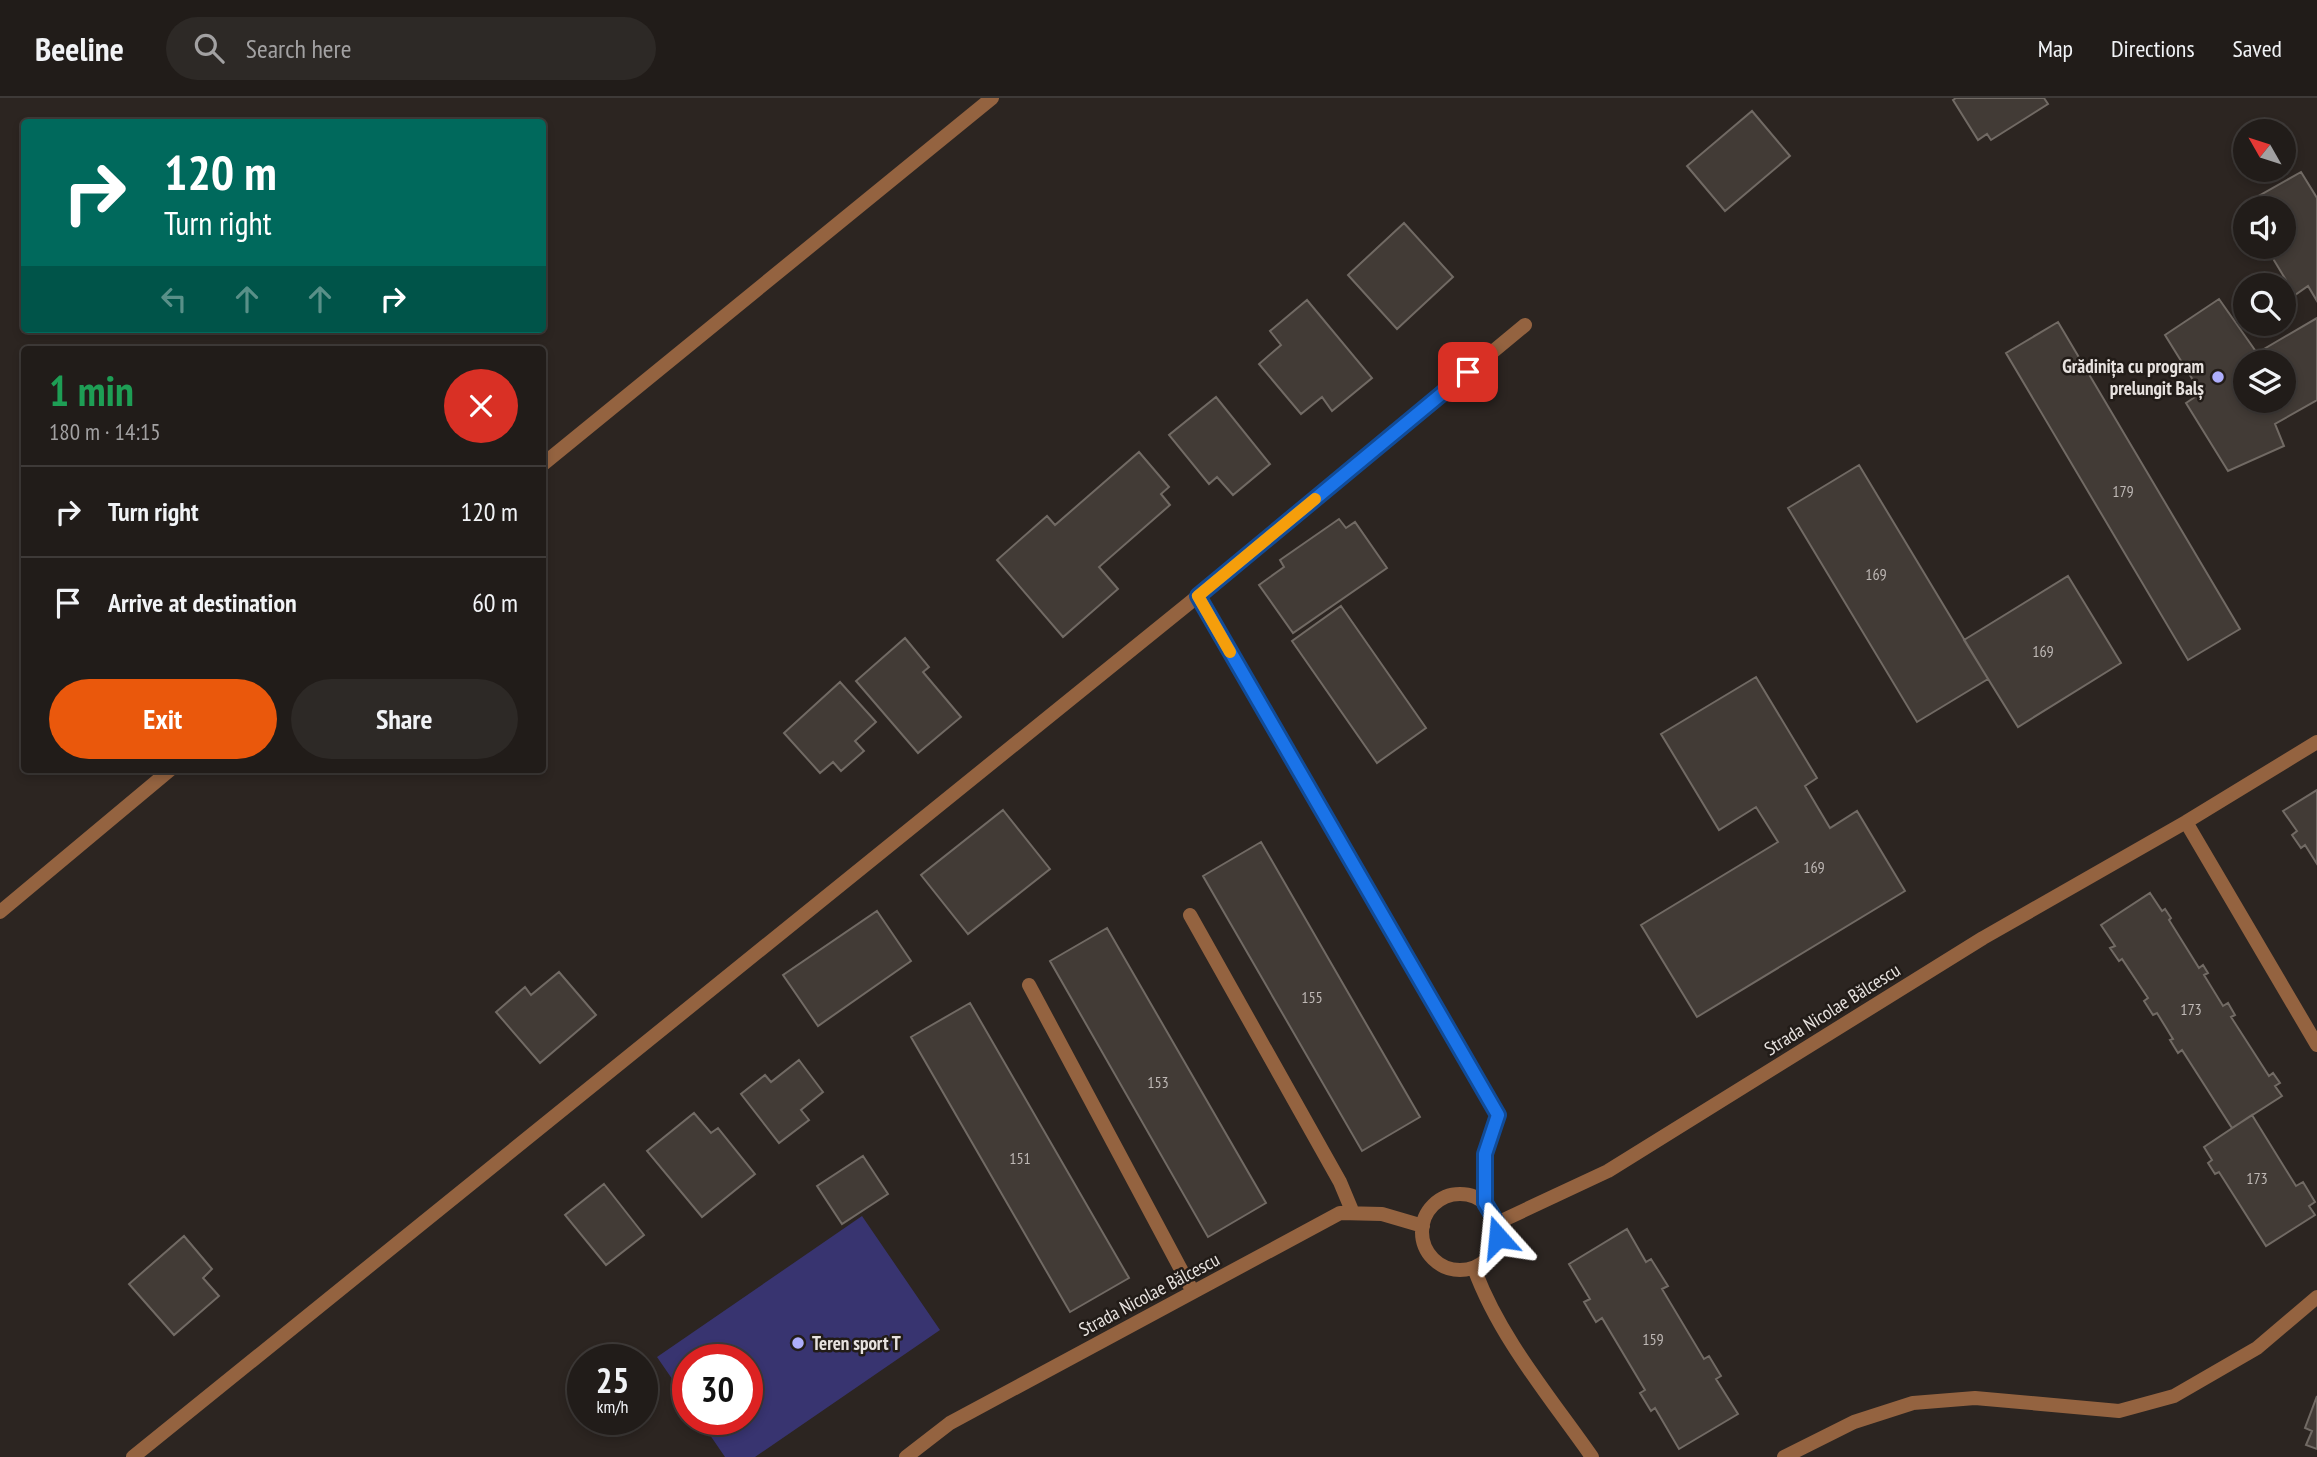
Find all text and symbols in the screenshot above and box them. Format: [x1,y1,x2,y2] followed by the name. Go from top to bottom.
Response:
[166,17,656,80] search box
[35,27,124,70] text: Beeline
[190,29,228,67] icon: search
[246,32,351,65] text: Search here
[2038,33,2073,64] text: Map
[2111,33,2195,64] text: Directions
[2233,33,2282,64] text: Saved
[2233,119,2296,182] north arrow
[2233,119,2296,413] map controls
[164,140,277,204] text: 120 m
[49,147,140,238] icon: right
[2233,196,2296,259] button: sound
[164,202,272,244] text: Turn right
[2233,273,2296,336] button: search
[155,280,193,318] icon: left
[228,280,266,318] icon: ahead
[301,280,339,318] icon: ahead
[374,280,412,318] icon: right
[1438,342,1498,402] pin
[2233,350,2296,413] button: layers
[1449,353,1487,391] icon: arrive
[2062,354,2204,401] place label: Grădinița cu program prelungit Balș
[49,363,134,418] text: 1 min
[444,369,518,443] button: close
[2210,369,2226,385] marker: Grădinița cu program prelungit Balș
[49,417,161,446] text: 180 m · 14:15
[2112,481,2134,501] house number: 179
[49,493,87,531] icon: right
[108,495,199,528] text: Turn right
[460,495,518,528] text: 120 m
[1865,564,1887,584] house number: 169
[49,584,87,622] icon: arrive
[108,586,297,619] text: Arrive at destination
[472,586,518,619] text: 60 m
[2032,641,2054,661] house number: 169
[49,679,277,759] button: Exit
[291,679,518,759] button: Share
[1803,857,1825,877] house number: 169
[1760,958,1904,1060] street label: Strada Nicolae Bălcescu
[1301,987,1323,1007] house number: 155
[2180,999,2202,1019] house number: 173
[1147,1072,1169,1092] house number: 153
[1009,1148,1031,1168] house number: 151
[2246,1168,2268,1188] house number: 173
[1461,1200,1535,1274] position arrow
[1075,1247,1223,1341] street label: Strada Nicolae Bălcescu
[1642,1329,1664,1349] house number: 159
[812,1331,901,1355] place label: Teren sport T
[790,1335,806,1351] marker: Teren sport T
[672,1344,763,1435] speed limit sign: 30
[596,1357,629,1403] text: 25
[597,1395,628,1418] text: km/h

